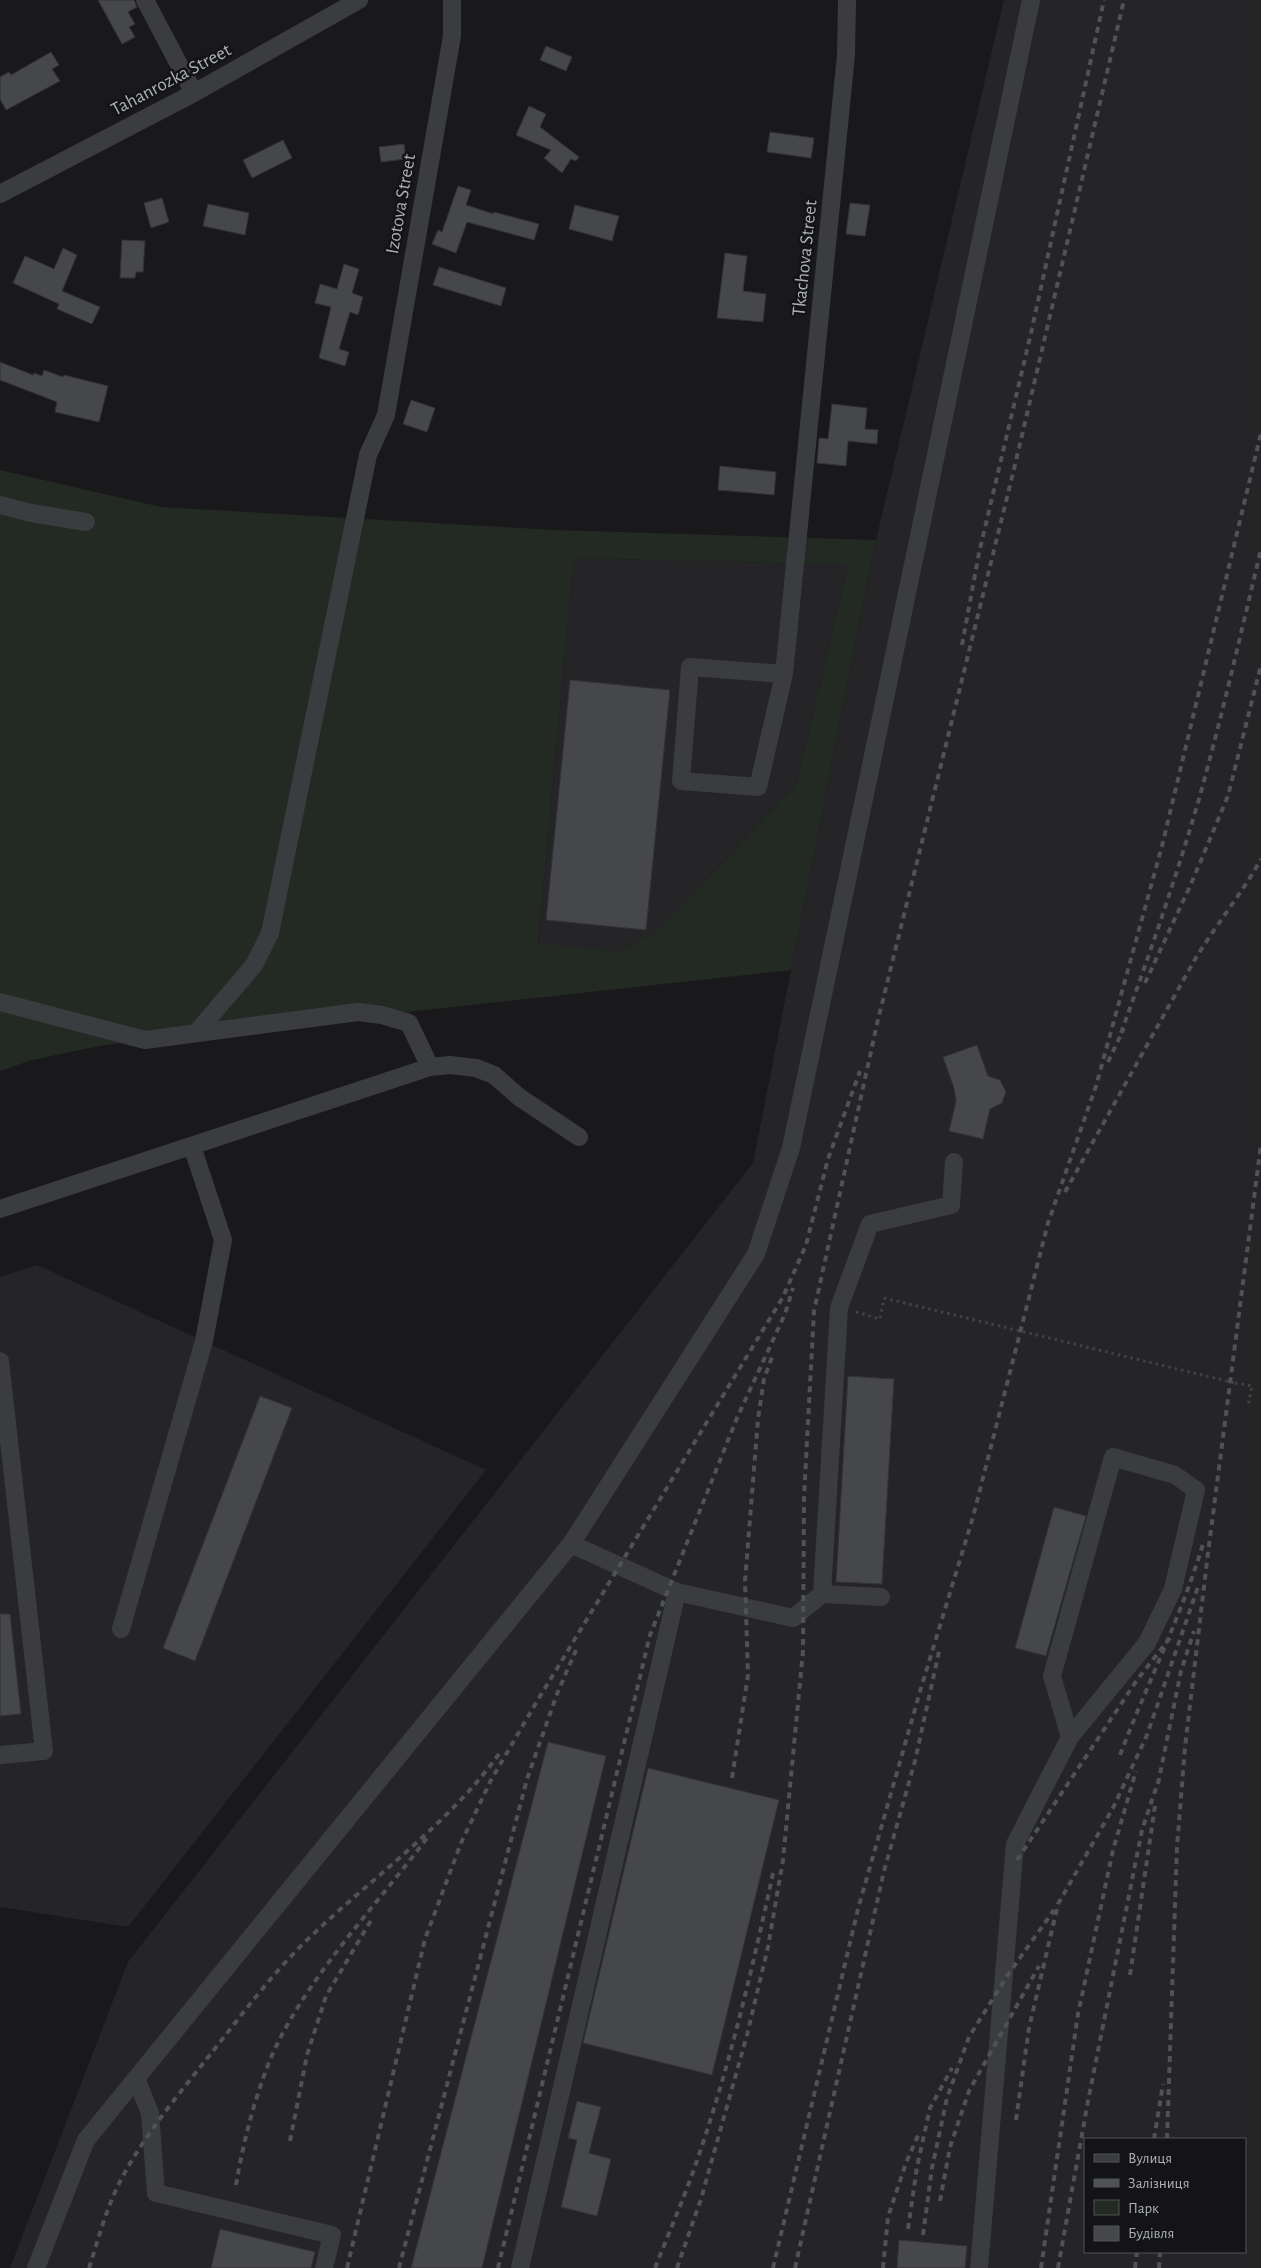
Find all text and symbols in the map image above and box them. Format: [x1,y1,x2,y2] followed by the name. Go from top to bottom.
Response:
[108,40,234,120] street label: Tahanrozka Street
[383,153,419,255] street label: Izotova Street
[789,199,821,317] street label: Tkachova Street
[1084,2138,1246,2253] legend
[1128,2151,1172,2166] text: Вулиця
[1128,2176,1189,2191] text: Залізниця
[1128,2201,1159,2216] text: Парк
[1128,2226,1174,2241] text: Будівля

